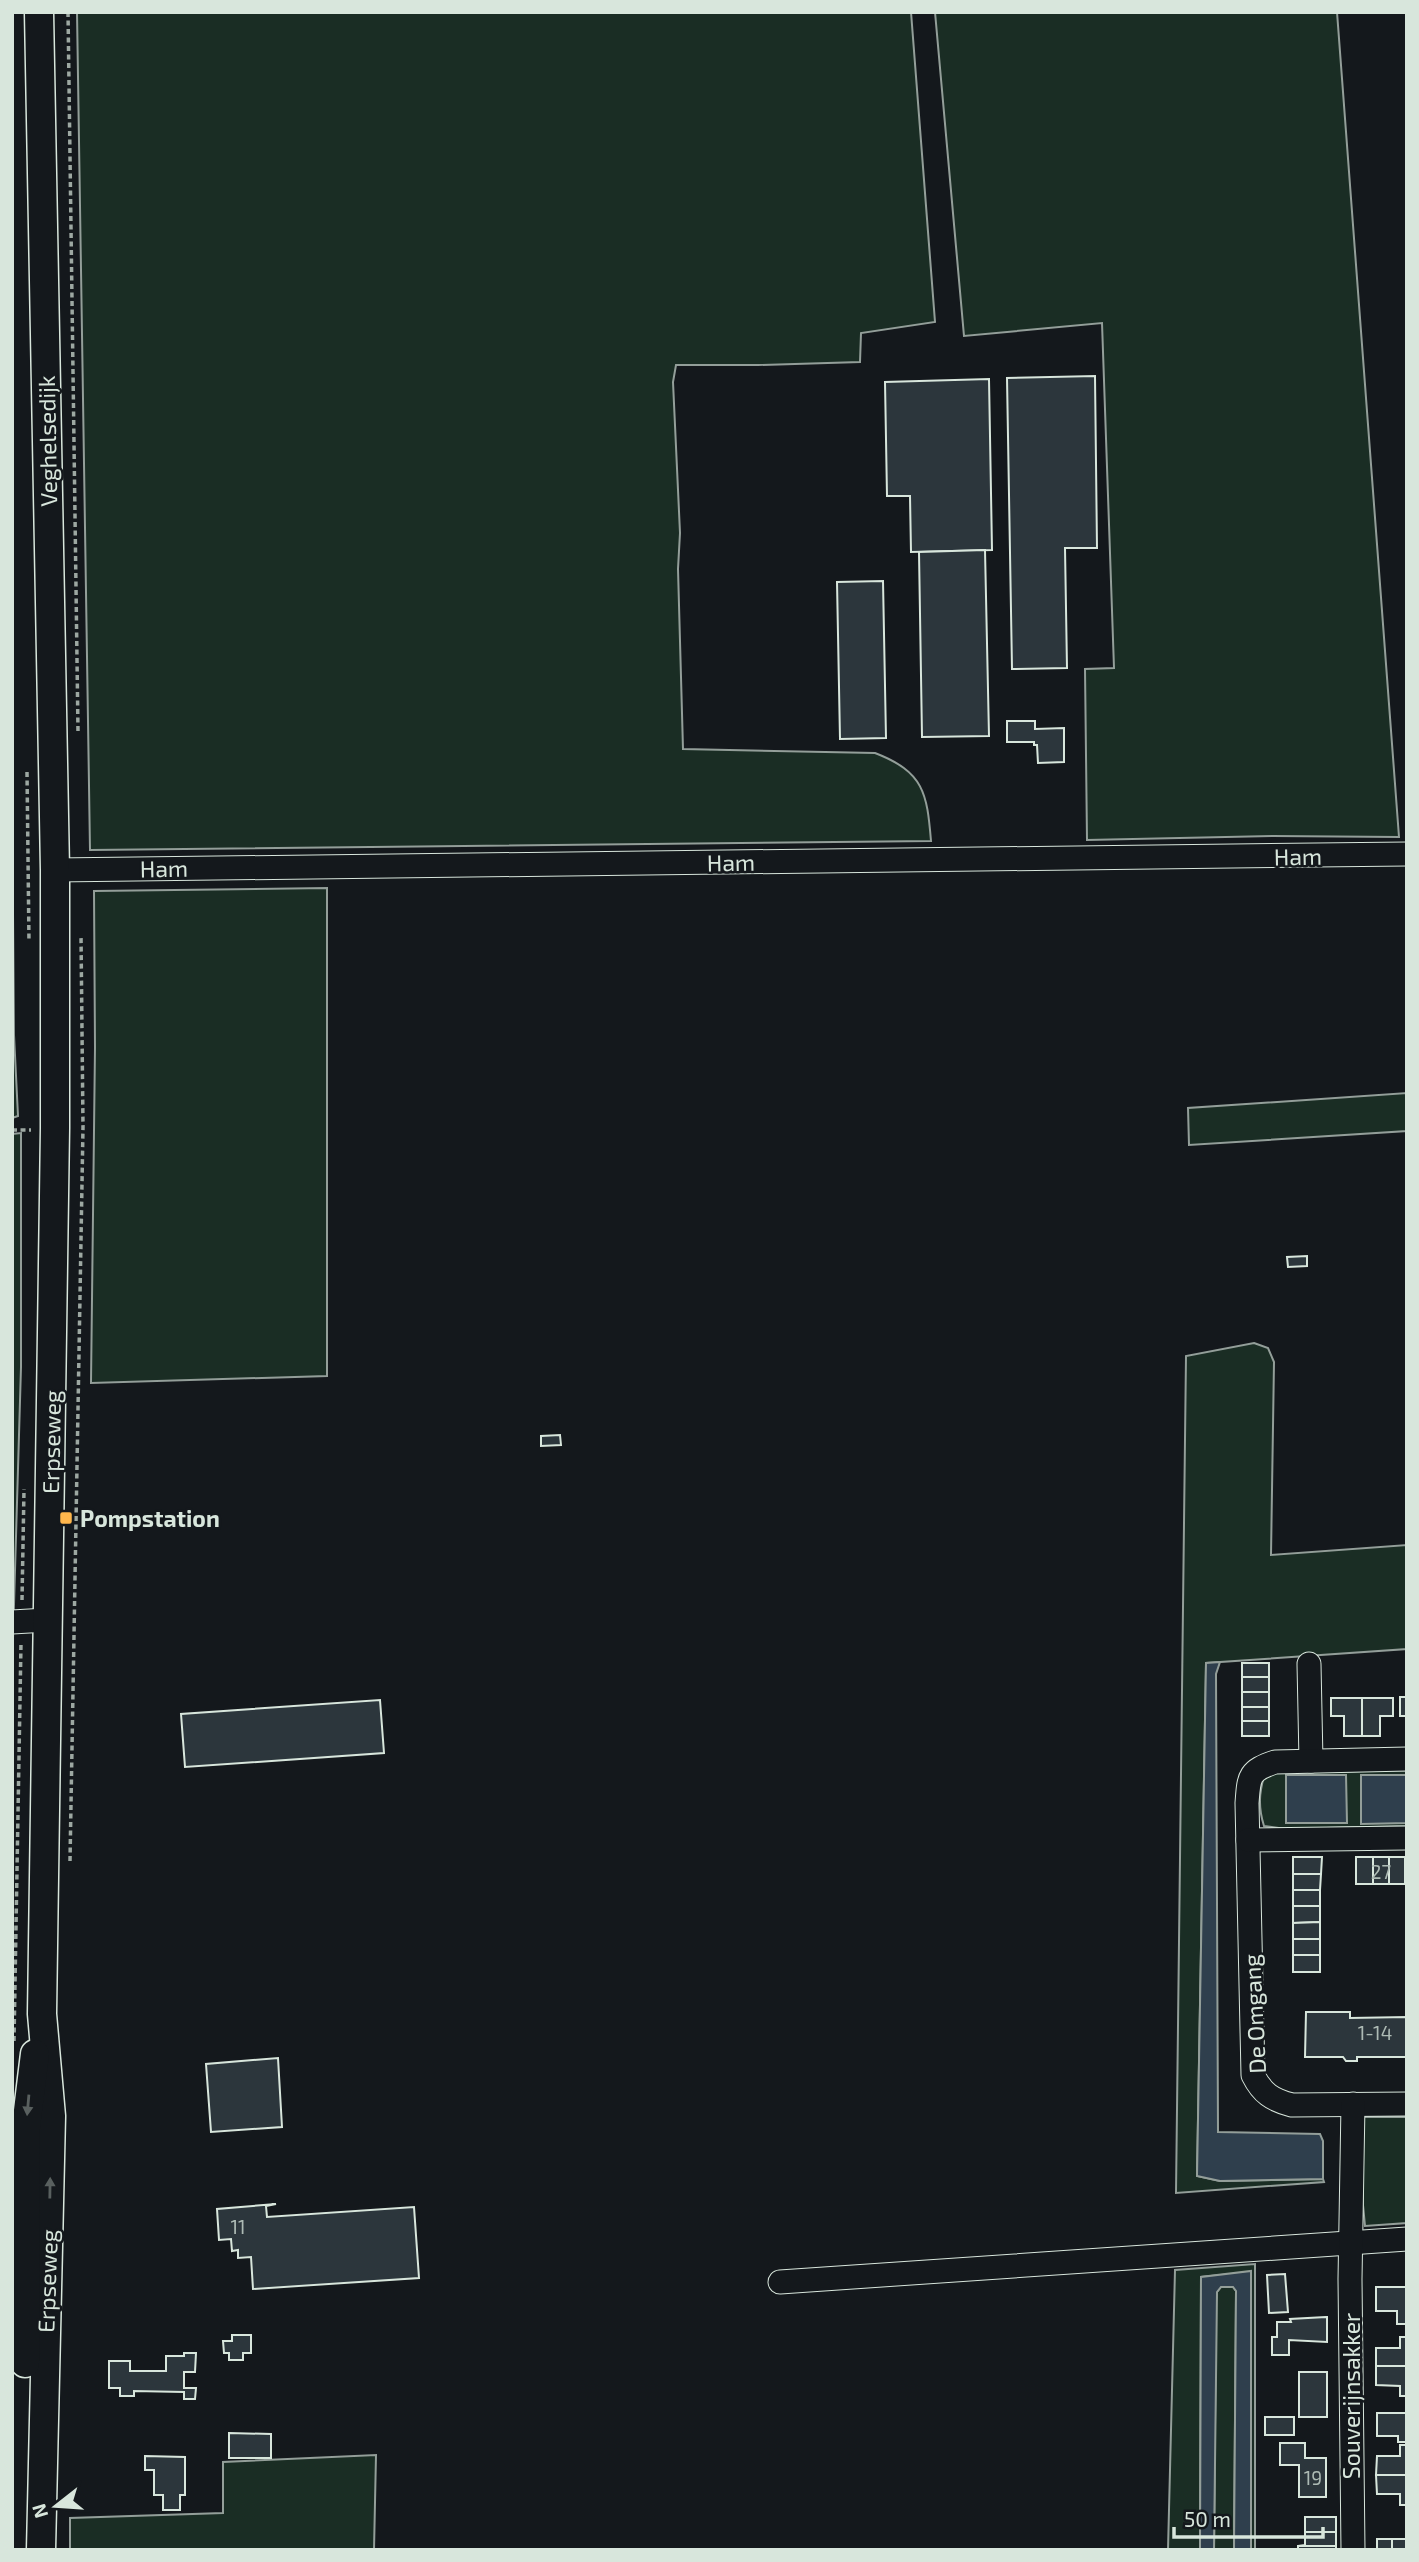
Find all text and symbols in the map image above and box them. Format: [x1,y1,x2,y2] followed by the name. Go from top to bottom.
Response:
[32,375,62,507] street label: Veghelsedijk
[1274,842,1322,870] street label: Ham
[707,848,755,876] street label: Ham
[140,854,188,882] street label: Ham
[36,1390,66,1494] street label: Erpseweg
[80,1504,220,1532] place label: Pompstation
[58,1510,74,1526] marker: Pompstation
[1371,1860,1391,1883] house number: 27
[1237,1953,1271,2075] street label: De Omgang
[1358,2021,1392,2044] house number: 1-14
[22,2094,33,2116] one-way arrow
[44,2176,56,2198] one-way arrow
[230,2215,246,2238] house number: 11
[31,2229,63,2333] street label: Erpseweg
[1337,2313,1365,2479] street label: Souverijnsakker
[1304,2466,1322,2489] house number: 19
[21,2471,91,2541] north arrow
[1174,2496,1323,2540] scale bar
[26,2501,52,2521] text: N
[1184,2506,1231,2531] text: 50 m

